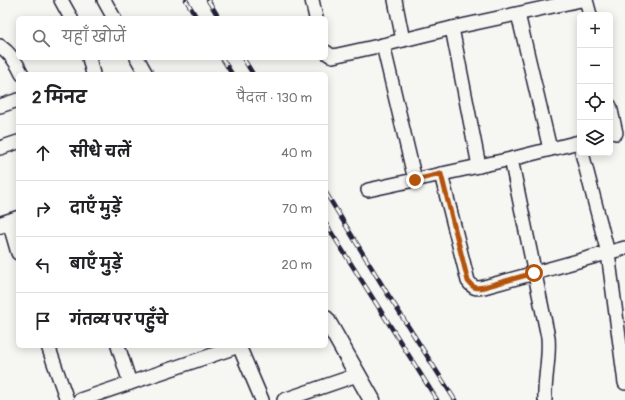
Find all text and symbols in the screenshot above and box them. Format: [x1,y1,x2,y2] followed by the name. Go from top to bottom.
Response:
[577,12,613,156] map controls
[577,12,613,48] button: +
[16,16,328,60] search box
[30,27,52,49] icon: search
[62,28,126,47] text: यहाँ खोजें
[577,48,613,84] button: −
[577,84,613,120] button: locate
[32,87,86,108] text: 2 मिनट
[237,90,312,106] text: पैदल · 130 m
[577,120,613,156] button: layers
[32,142,54,164] icon: ahead
[70,143,131,162] text: सीधे चलें
[281,145,312,161] text: 40 m
[406,171,424,189] route end
[32,198,54,220] icon: right
[70,199,122,218] text: दाएँ मुड़ें
[282,201,312,217] text: 70 m
[32,254,54,276] icon: left
[70,255,122,274] text: बाएँ मुड़ें
[281,257,312,273] text: 20 m
[525,264,543,282] route start
[32,310,54,332] icon: arrive
[70,311,168,330] text: गंतव्य पर पहुँचे

